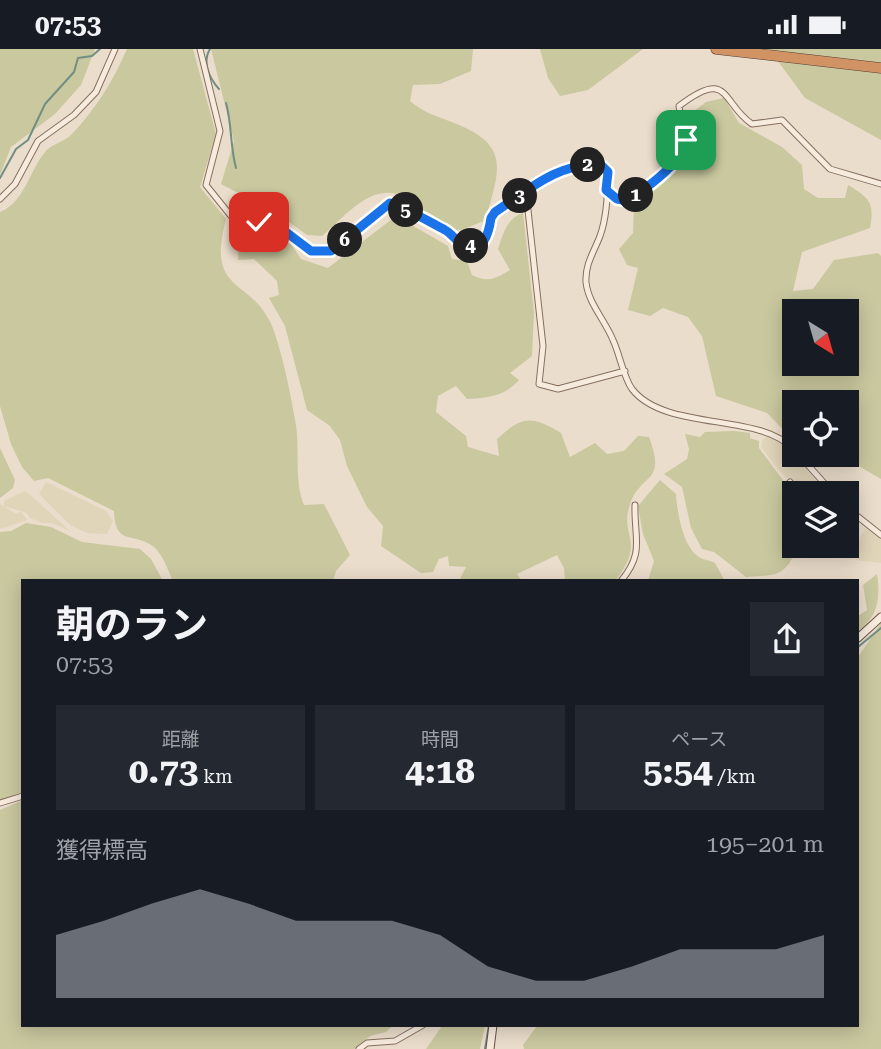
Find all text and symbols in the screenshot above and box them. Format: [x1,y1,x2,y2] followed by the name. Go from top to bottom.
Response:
[35,10,101,40] text: 07:53
[656,110,716,170] pin
[667,121,705,159] icon: arrive
[570,148,606,183] pin: 2
[582,153,593,176] text: 2
[618,177,654,213] pin: 1
[503,179,538,213] pin: 3
[630,183,641,206] text: 1
[514,184,525,207] text: 3
[229,192,289,252] pin
[388,193,424,227] pin: 5
[400,198,411,221] text: 5
[240,203,278,241] icon: check
[328,223,362,257] pin: 6
[339,228,350,251] text: 6
[454,229,489,263] pin: 4
[465,234,476,257] text: 4
[782,299,859,376] north arrow
[782,299,859,558] map controls
[782,390,859,467] button: locate
[782,481,859,558] button: layers
[750,602,824,676] button: share
[56,603,208,647] text: 朝のラン
[56,651,113,678] text: 07:53
[162,728,200,751] text: 距離
[421,728,459,751] text: 時間
[671,728,727,751] text: ペース
[129,751,198,792] text: 0.73
[405,751,475,792] text: 4:18
[643,751,713,792] text: 5:54
[198,765,233,788] text: km
[713,765,756,788] text: /km
[706,831,824,858] text: 195–201 m
[56,837,148,864] text: 獲得標高

